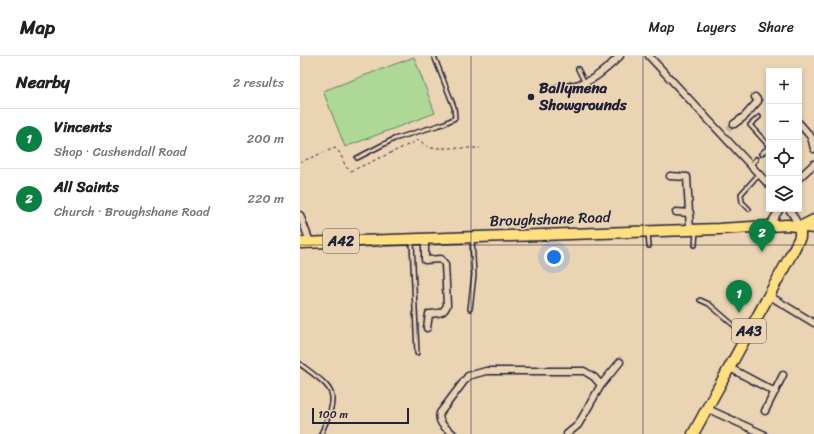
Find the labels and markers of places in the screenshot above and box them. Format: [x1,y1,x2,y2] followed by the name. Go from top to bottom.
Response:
[538,75,628,118] place label: Ballymena Showgrounds
[526,92,536,102] marker: Ballymena Showgrounds
[749,219,775,252] pin: 2
[726,280,752,313] pin: 1

